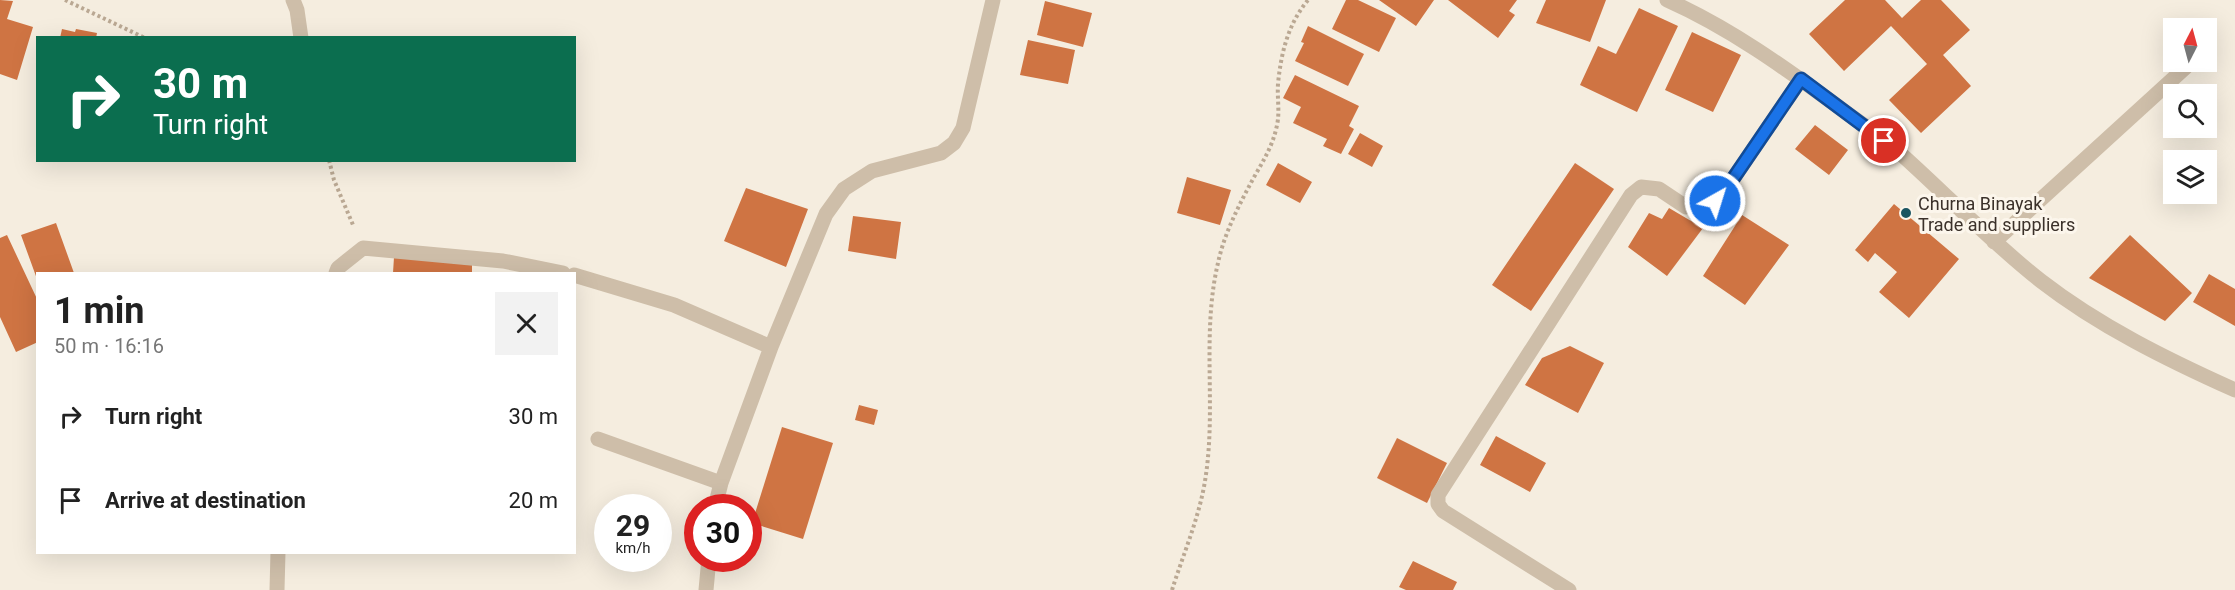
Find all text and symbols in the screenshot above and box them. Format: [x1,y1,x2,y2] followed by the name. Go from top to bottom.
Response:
[2163,18,2217,72] north arrow
[2163,18,2217,204] map controls
[153,59,248,108] text: 30 m
[54,60,132,138] icon: right
[2163,84,2217,138] button: search
[153,109,268,141] text: Turn right
[1858,115,1909,166] pin
[1867,124,1900,157] icon: arrive
[2163,150,2217,204] button: layers
[1683,169,1747,233] position arrow
[1918,193,2075,235] place label: Churna Binayak Trade and suppliers
[1899,206,1913,220] marker: Churna Binayak Trade and suppliers
[54,290,145,332] text: 1 min
[495,292,558,355] button: close
[54,334,164,358] text: 50 m · 16:16
[54,400,87,433] icon: right
[105,404,202,429] text: Turn right
[509,404,558,429] text: 30 m
[54,484,87,517] icon: arrive
[105,488,306,513] text: Arrive at destination
[509,488,558,513] text: 20 m
[684,494,762,572] speed limit sign: 30
[616,508,650,543] text: 29
[615,539,651,557] text: km/h

